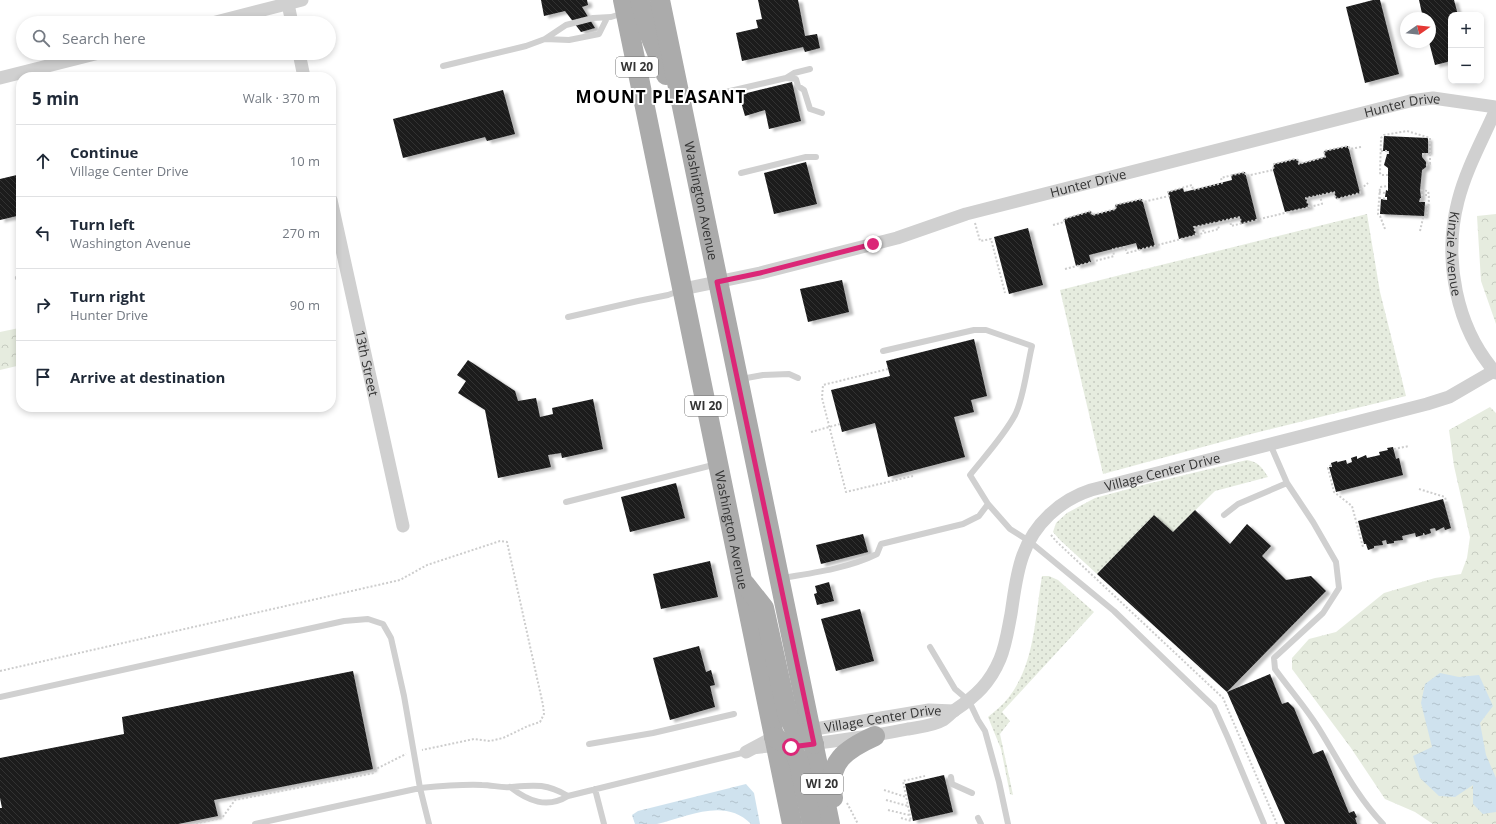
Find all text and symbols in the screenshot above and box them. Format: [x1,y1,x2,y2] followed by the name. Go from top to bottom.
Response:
[1400,12,1436,48] north arrow
[1448,12,1484,84] map controls
[1448,12,1484,48] button: +
[16,16,336,60] search box
[30,27,52,49] icon: search
[62,28,146,48] text: Search here
[1448,48,1484,84] button: −
[616,57,658,77] road number: WI 20
[576,85,746,108] district label: MOUNT PLEASANT
[32,87,79,110] text: 5 min
[243,89,320,107] text: Walk · 370 m
[1362,89,1442,121] street label: Hunter Drive
[680,140,722,262] street label: Washington Avenue
[70,142,138,162] text: Continue
[32,150,54,172] icon: ahead
[290,152,320,170] text: 10 m
[70,162,188,180] text: Village Center Drive
[1048,165,1128,201] street label: Hunter Drive
[1443,210,1466,298] street label: Kinzie Avenue
[70,214,135,234] text: Turn left
[32,222,54,244] icon: left
[282,224,320,242] text: 270 m
[70,234,191,252] text: Washington Avenue
[864,235,882,253] route end
[70,286,145,306] text: Turn right
[32,294,54,316] icon: right
[290,296,320,314] text: 90 m
[70,306,148,324] text: Hunter Drive
[351,328,383,398] street label: 13th Street
[32,366,54,388] icon: arrive
[70,367,225,387] text: Arrive at destination
[685,396,727,416] road number: WI 20
[1103,448,1222,495] street label: Village Center Drive
[711,469,753,591] street label: Washington Avenue
[823,701,942,736] street label: Village Center Drive
[782,738,800,756] route start
[801,774,843,794] road number: WI 20

